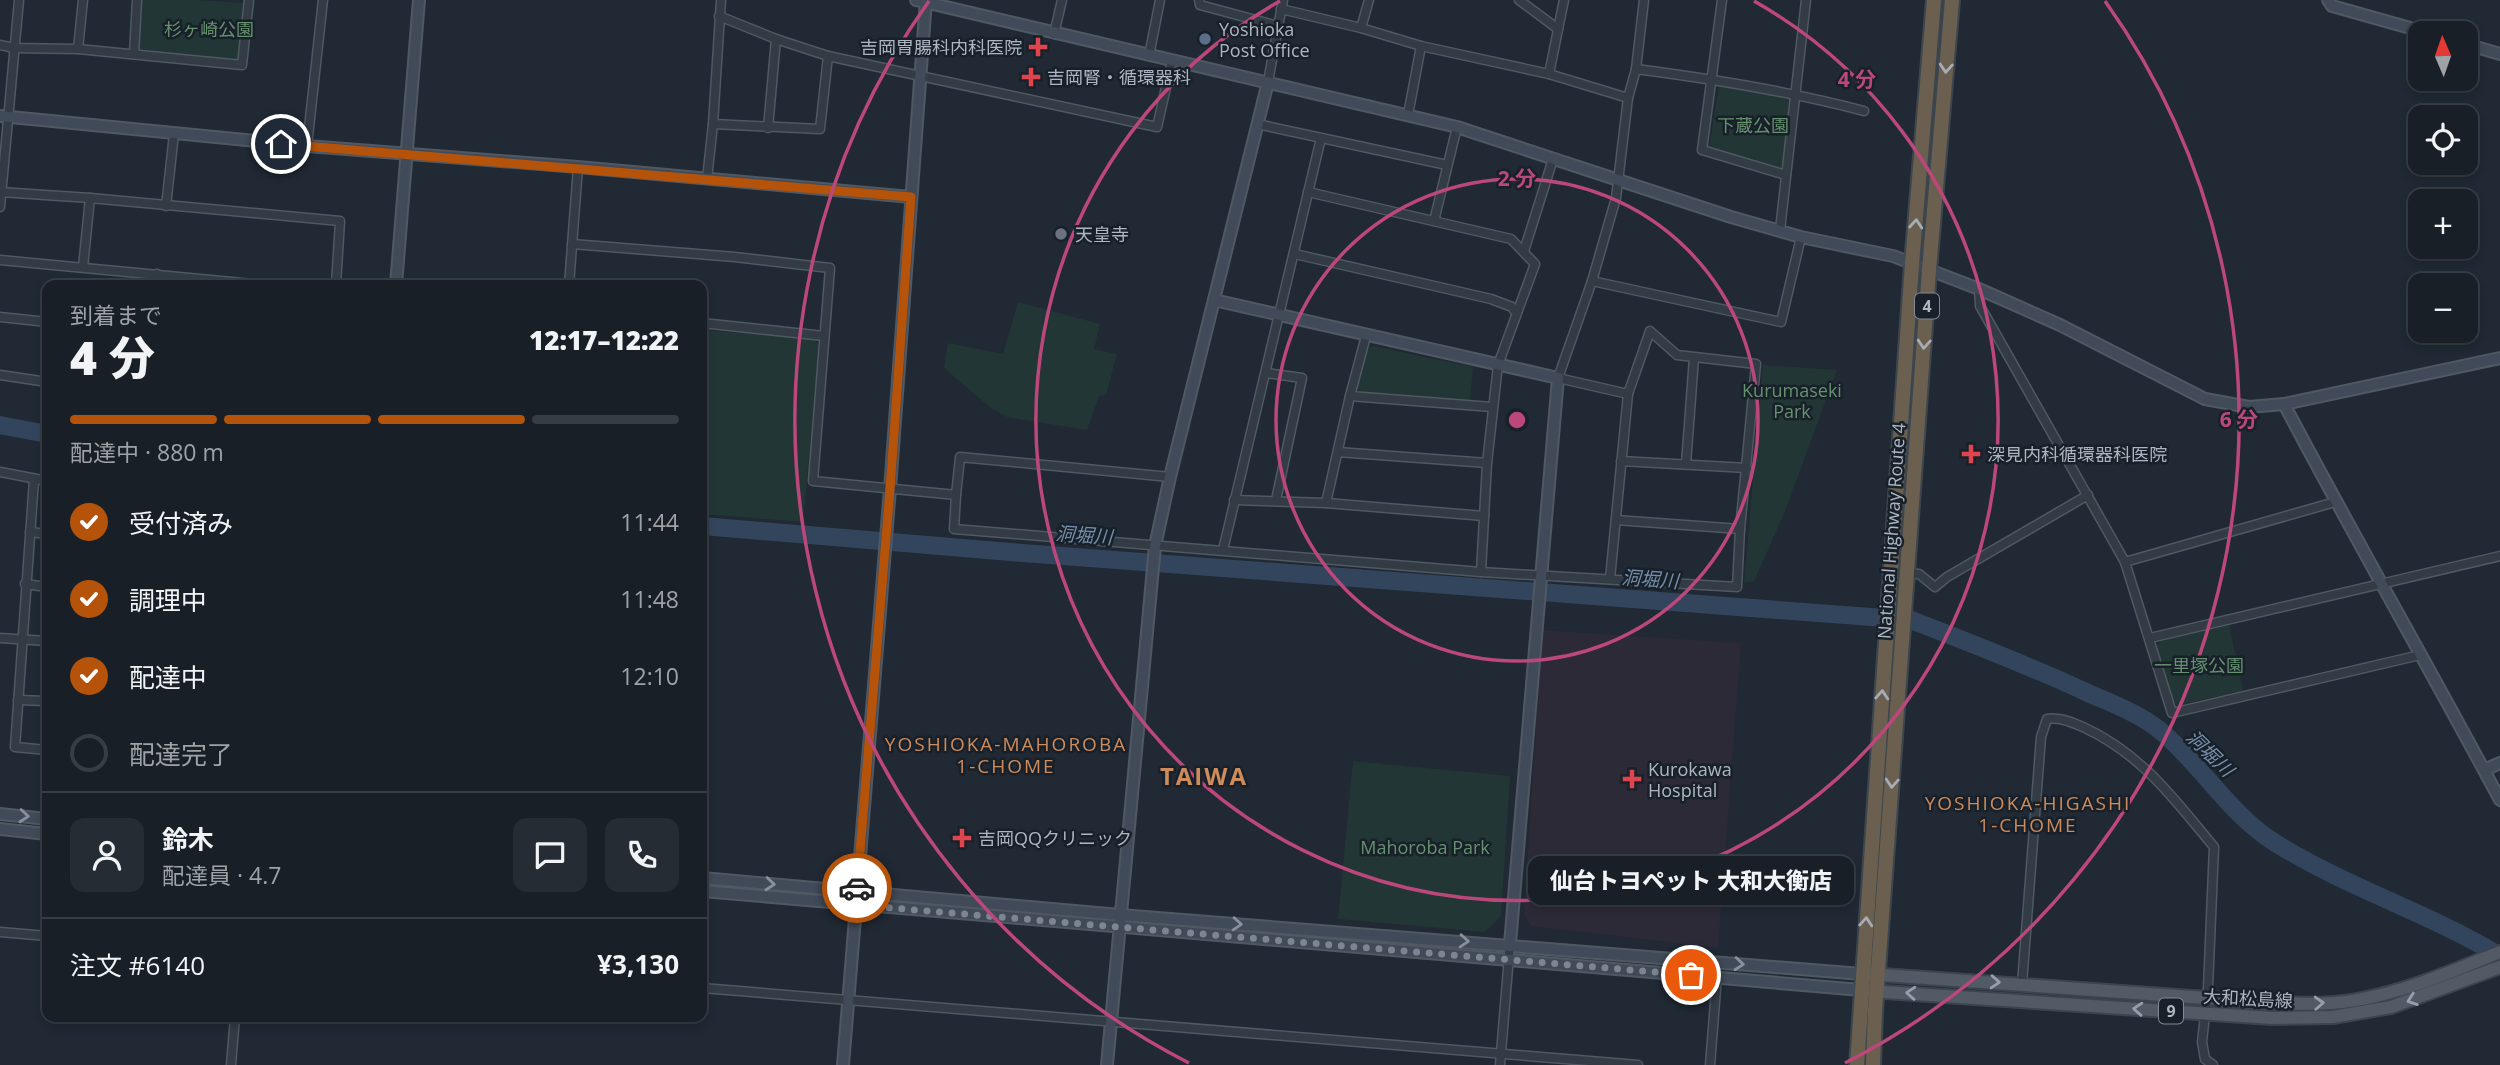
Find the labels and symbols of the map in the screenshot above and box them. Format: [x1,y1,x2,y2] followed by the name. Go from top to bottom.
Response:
[164,17,254,41] park label: 杉ヶ崎公園
[1219,17,1310,62] place label: Yoshioka Post Office
[2408,21,2478,91] north arrow
[1197,31,1213,47] marker: Yoshioka Post Office
[860,35,1022,59] place label: 吉岡胃腸科内科医院
[1028,37,1048,57] marker: 吉岡胃腸科内科医院
[1939,63,1954,74] one-way arrow
[1047,65,1191,89] place label: 吉岡腎・循環器科
[1838,65,1876,93] text: 4 分
[1021,67,1041,87] marker: 吉岡腎・循環器科
[1717,113,1789,137] park label: 下蔵公園
[251,114,311,174] pin
[1498,164,1536,192] text: 2 分
[1908,218,1923,229] one-way arrow
[1075,222,1129,246] place label: 天皇寺
[1053,226,1069,242] marker: 天皇寺
[1915,294,1939,318] road number: 4
[1917,338,1932,349] one-way arrow
[1742,378,1842,423] park label: Kurumaseki Park
[2220,405,2258,433] text: 6 分
[1505,408,1529,432] centre of rings
[1871,422,1911,640] street label: National Highway Route 4
[1987,442,2167,466] place label: 深見内科循環器科医院
[1961,444,1981,464] marker: 深見内科循環器科医院
[1055,520,1115,550] water label: 洞堀川
[1621,564,1681,594] water label: 洞堀川
[2154,653,2244,677] park label: 一里塚公園
[1874,689,1889,700] one-way arrow
[2180,724,2241,784] water label: 洞堀川
[885,731,1127,779] district label: YOSHIOKA-MAHOROBA 1-CHOME
[1648,757,1732,802] place label: Kurokawa Hospital
[1160,759,1248,792] district label: TAIWA
[1622,769,1642,789] marker: Kurokawa Hospital
[1884,778,1899,789] one-way arrow
[1925,790,2131,838] district label: YOSHIOKA-HIGASHI 1-CHOME
[18,809,29,824] one-way arrow
[978,826,1132,850] place label: 吉岡QQクリニック
[952,828,972,848] marker: 吉岡QQクリニック
[1360,835,1490,859] park label: Mahoroba Park
[822,853,892,923] courier
[1528,856,1854,905] callout: 仙台トヨペット 大和大衡店
[764,876,776,891] one-way arrow
[1232,916,1243,931] one-way arrow
[1858,916,1873,927] one-way arrow
[1458,933,1469,948] one-way arrow
[1661,945,1721,1005] pin
[1734,956,1745,971] one-way arrow
[1990,974,2001,989] one-way arrow
[2202,984,2294,1012] street label: 大和松島線
[1905,986,1916,1001] one-way arrow
[2406,992,2418,1006] one-way arrow
[2314,996,2325,1011] one-way arrow
[2159,998,2183,1023] road number: 9
[2132,1002,2143,1017] one-way arrow

